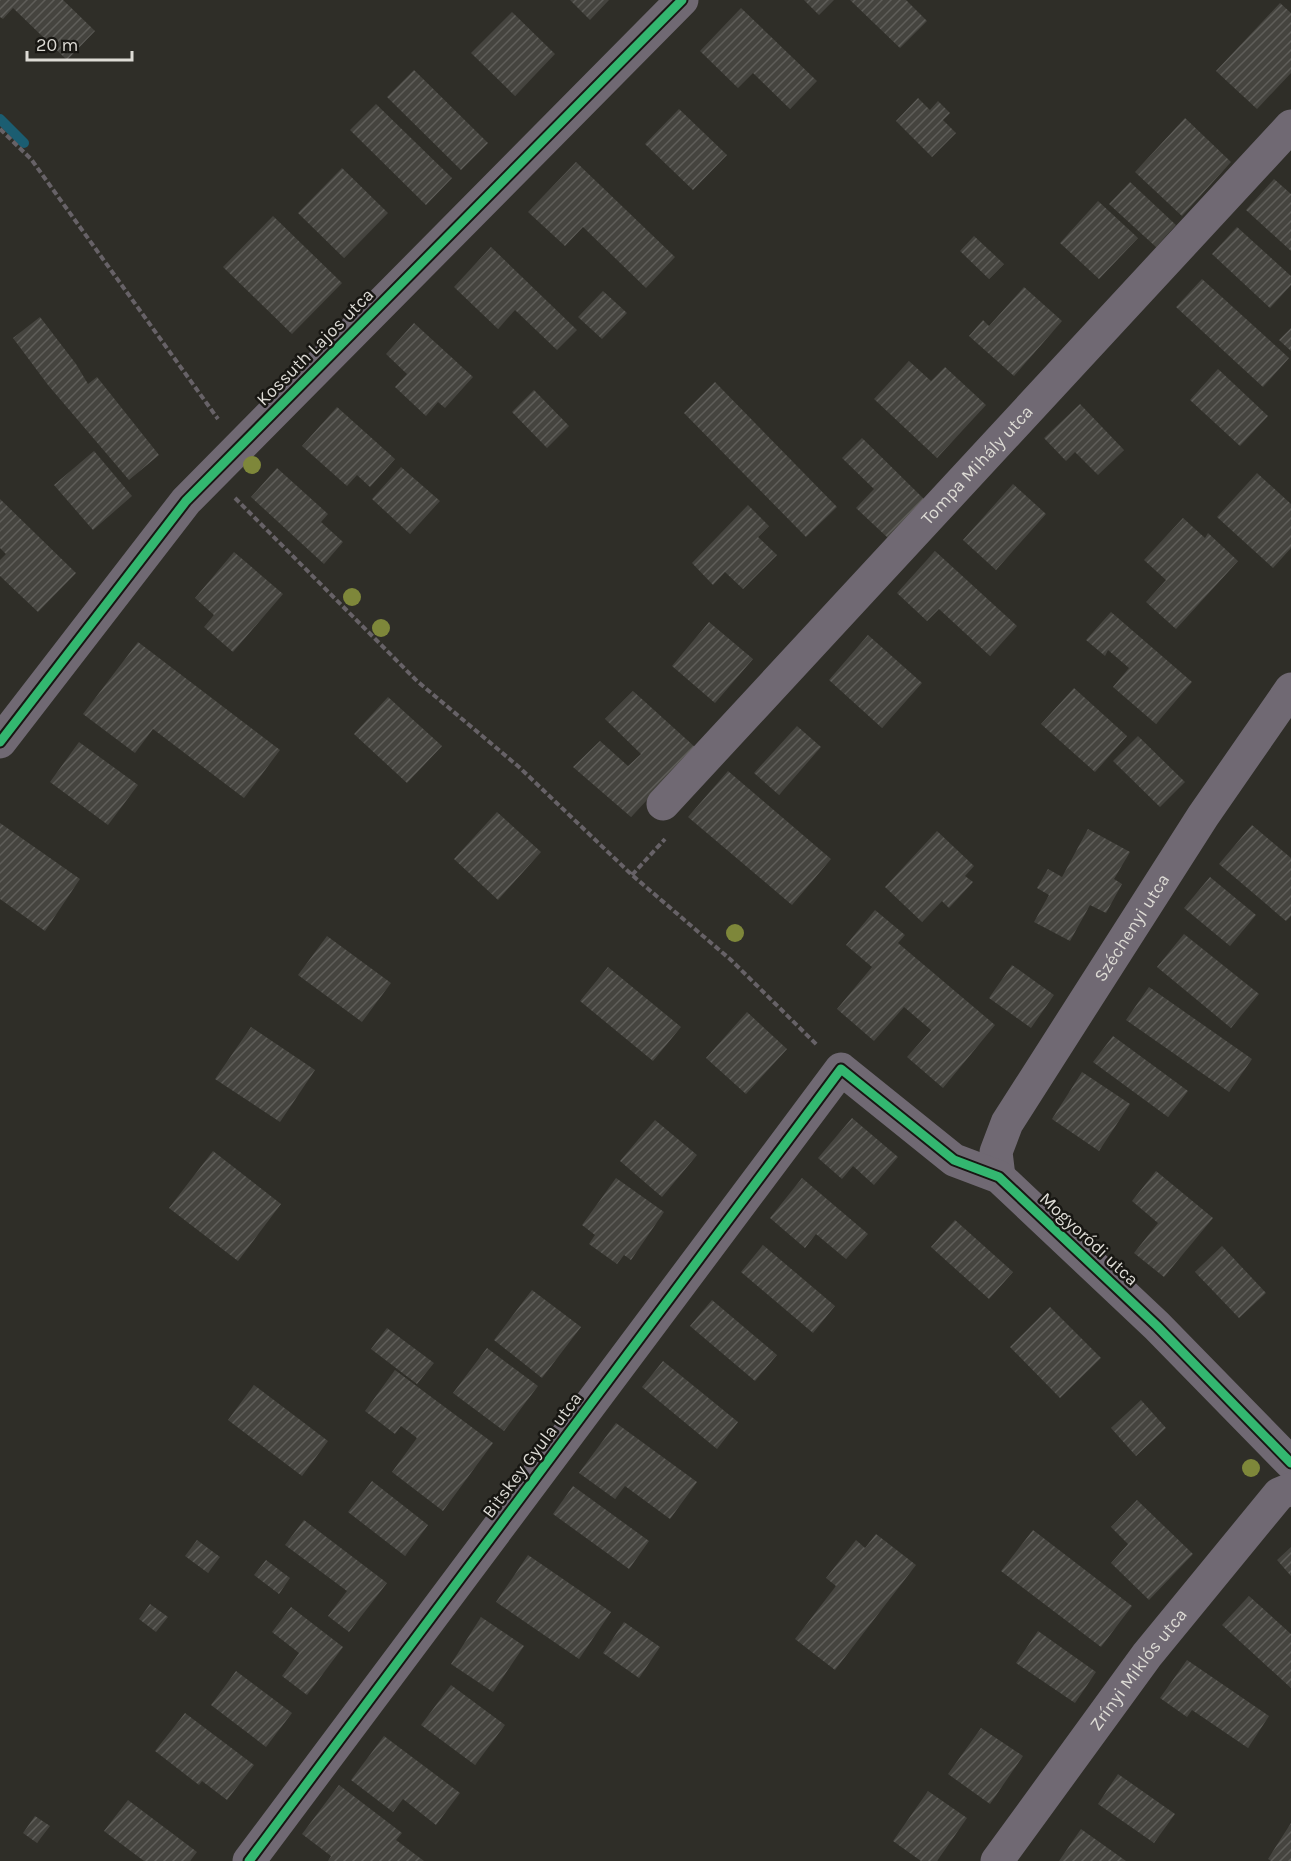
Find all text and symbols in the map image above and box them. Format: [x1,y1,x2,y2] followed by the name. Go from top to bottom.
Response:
[27,24,132,62] scale bar
[36,34,78,56] text: 20 m
[252,284,378,410] street label: Kossuth Lajos utca
[916,401,1038,529] street label: Tompa Mihály utca
[1089,869,1174,986] street label: Széchenyi utca
[1035,1188,1143,1290] street label: Mogyoródi utca
[478,1388,586,1522] street label: Bitskey Gyula utca
[1085,1604,1192,1735] street label: Zrínyi Miklós utca

